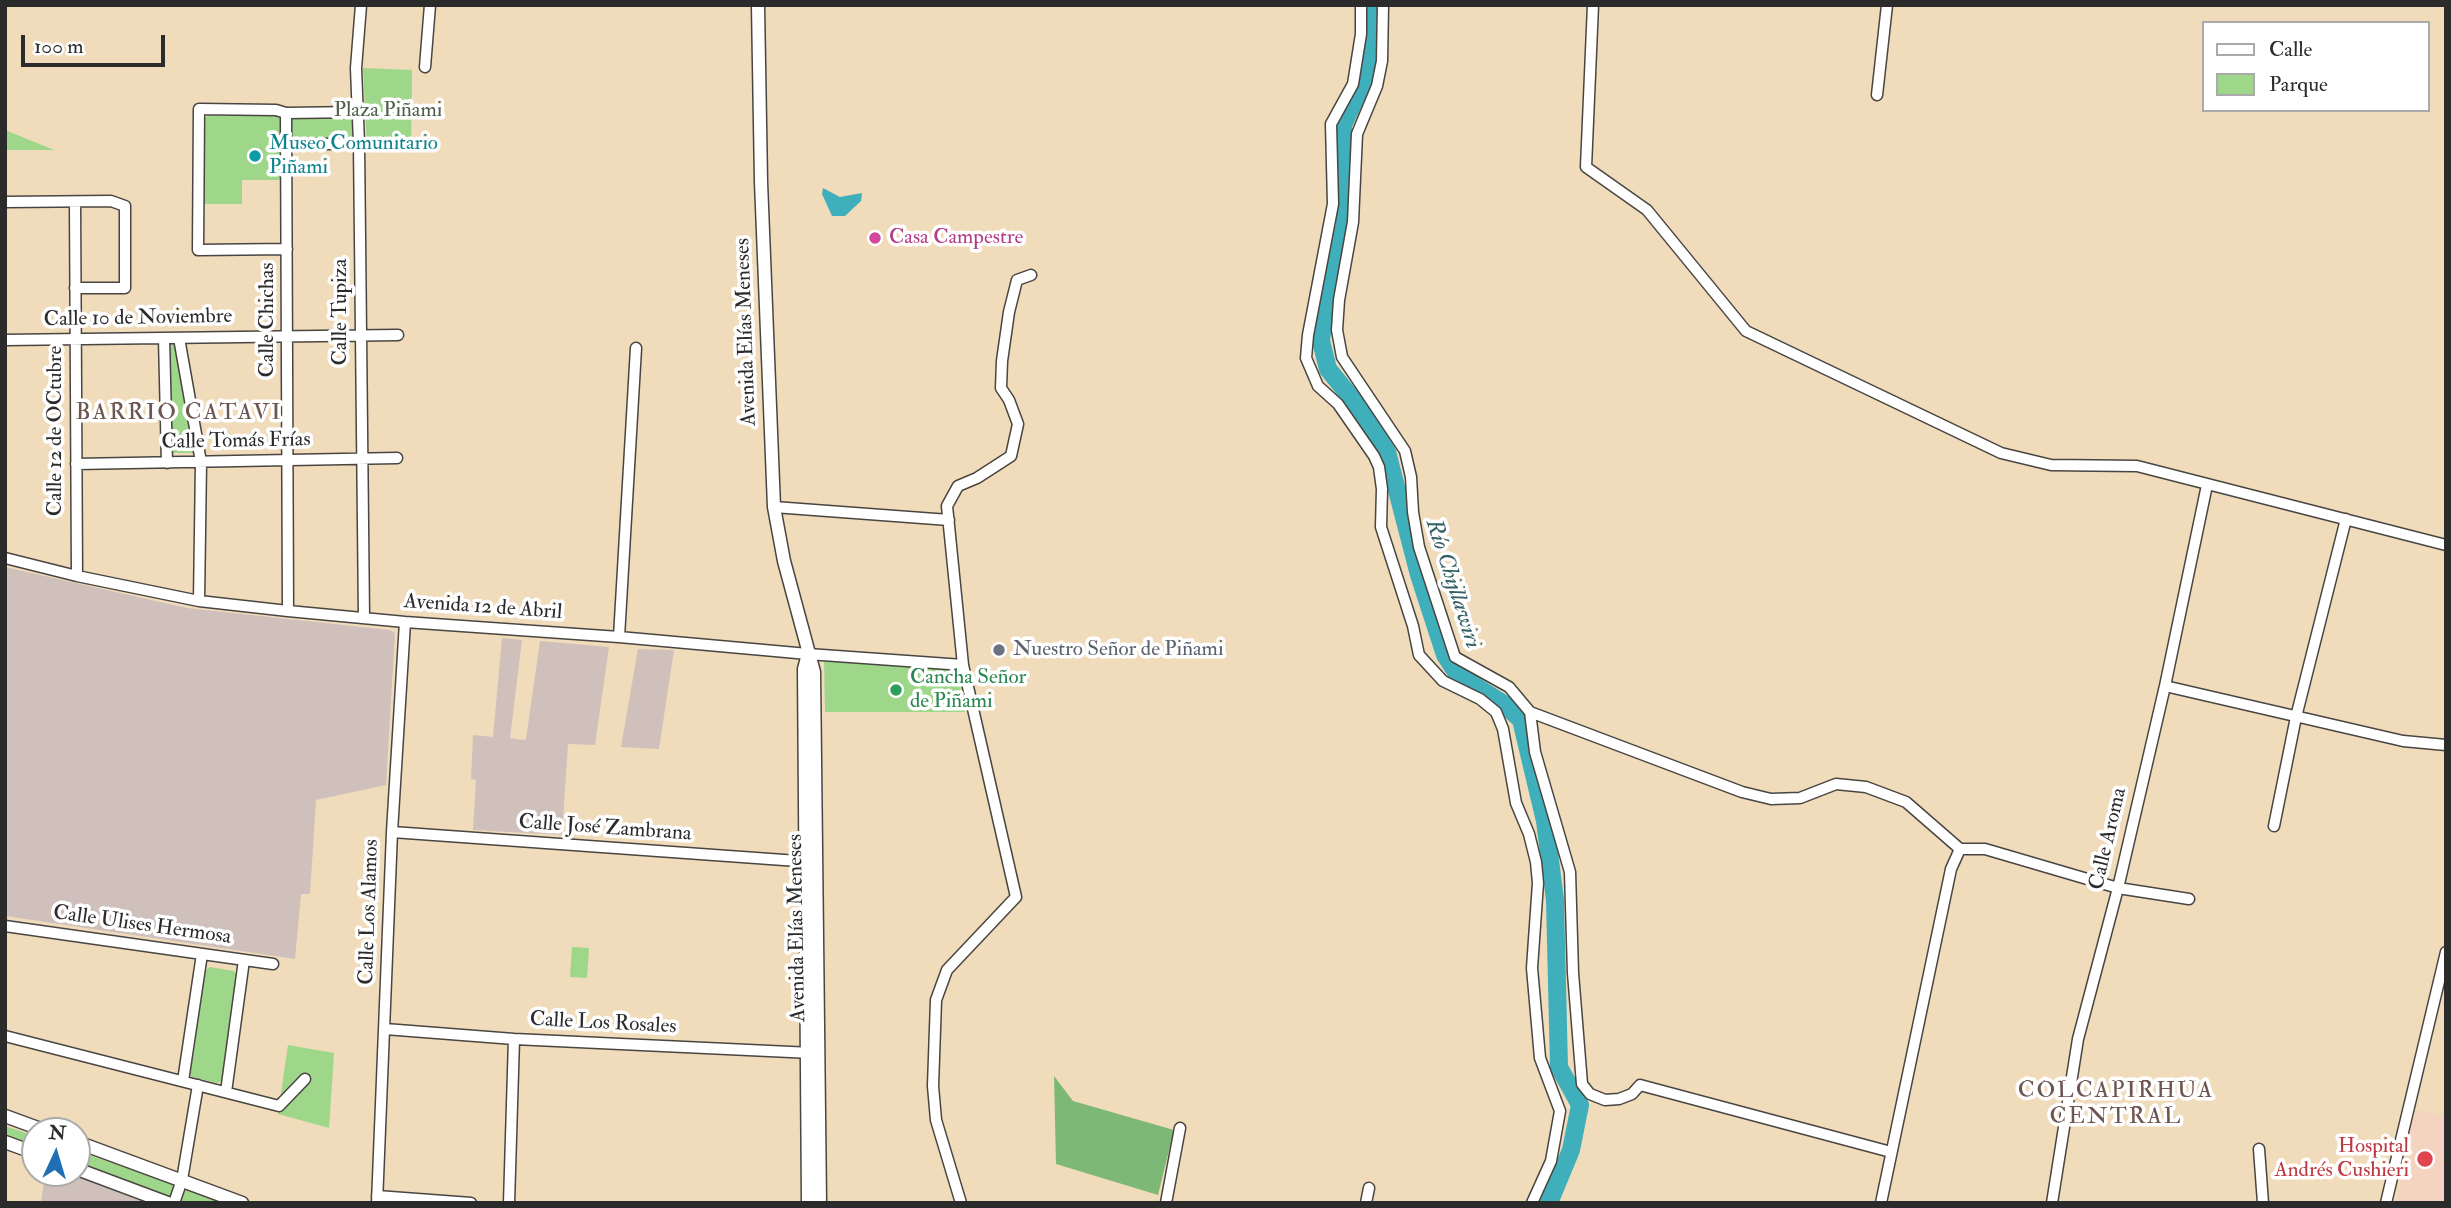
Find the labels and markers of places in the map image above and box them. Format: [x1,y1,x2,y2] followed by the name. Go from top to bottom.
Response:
[269,131,438,181] place label: Museo Comunitario Piñami
[247,148,263,164] marker: Museo Comunitario Piñami
[889,225,1023,251] place label: Casa Campestre
[867,230,883,246] marker: Casa Campestre
[1013,637,1223,663] place label: Nuestro Señor de Piñami
[991,642,1007,658] marker: Nuestro Señor de Piñami
[910,665,1026,715] place label: Cancha Señor de Piñami
[888,682,904,698] marker: Cancha Señor de Piñami
[2274,1134,2409,1184] place label: Hospital Andrés Cushieri
[2415,1149,2435,1169] marker: Hospital Andrés Cushieri

